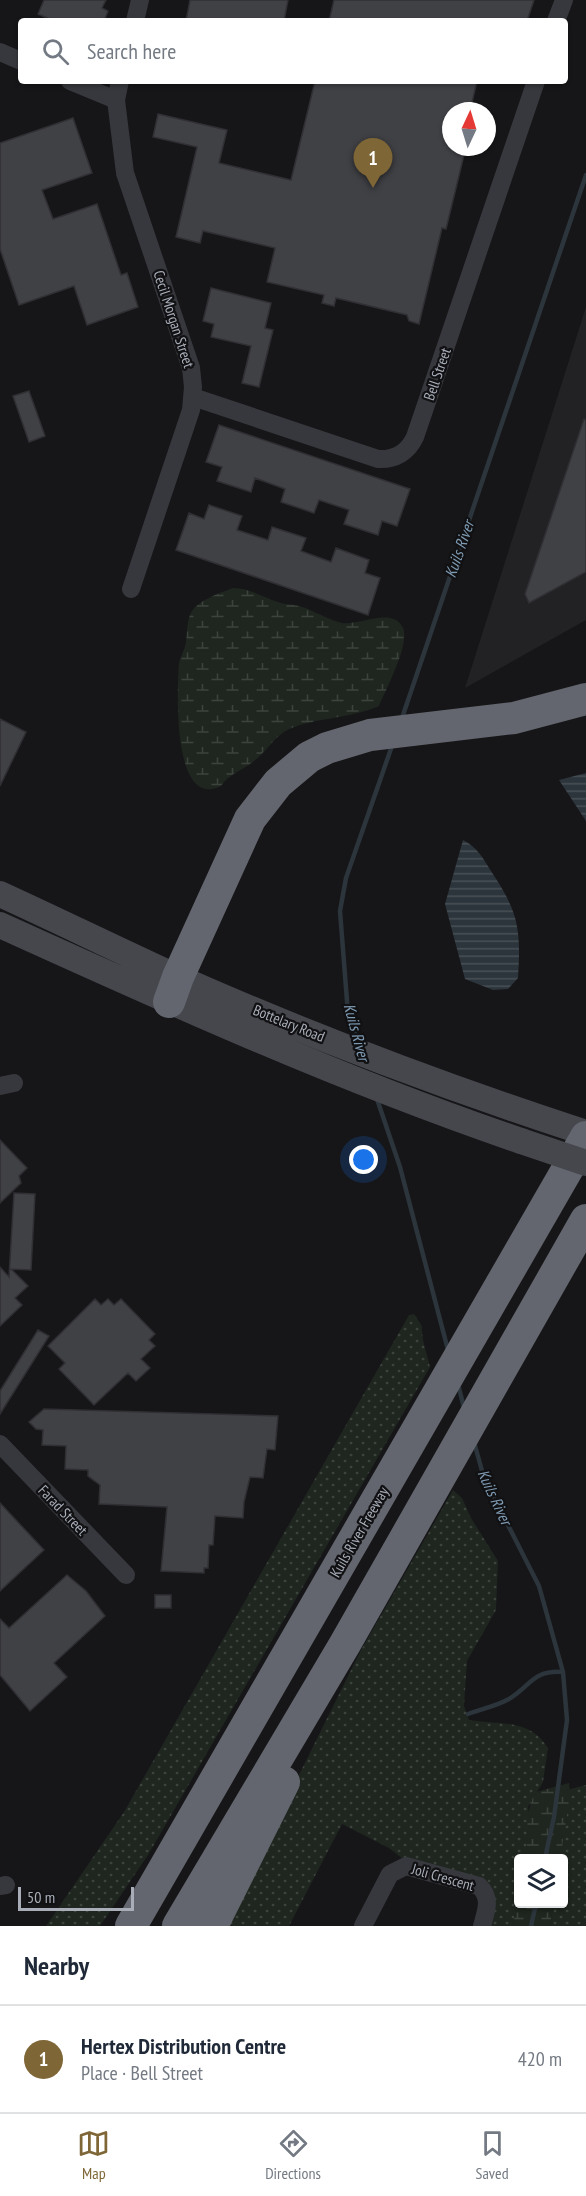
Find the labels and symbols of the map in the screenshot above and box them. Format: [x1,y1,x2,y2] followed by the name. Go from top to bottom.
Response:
[442,102,496,156] north arrow
[354,138,392,188] pin: 1
[149,268,199,370] street label: Cecil Morgan Street
[419,345,455,403] street label: Bell Street
[440,515,479,580] water label: Kuils River
[250,1000,328,1046] street label: Bottelary Road
[340,1001,375,1066] water label: Kuils River
[349,1145,378,1174] your location
[473,1466,518,1530] water label: Kuils River
[34,1481,92,1539] street label: Farad Street
[325,1483,393,1581] street label: Kuils River Freeway
[409,1859,476,1895] street label: Joli Crescent
[18,1884,134,1912] scale bar

